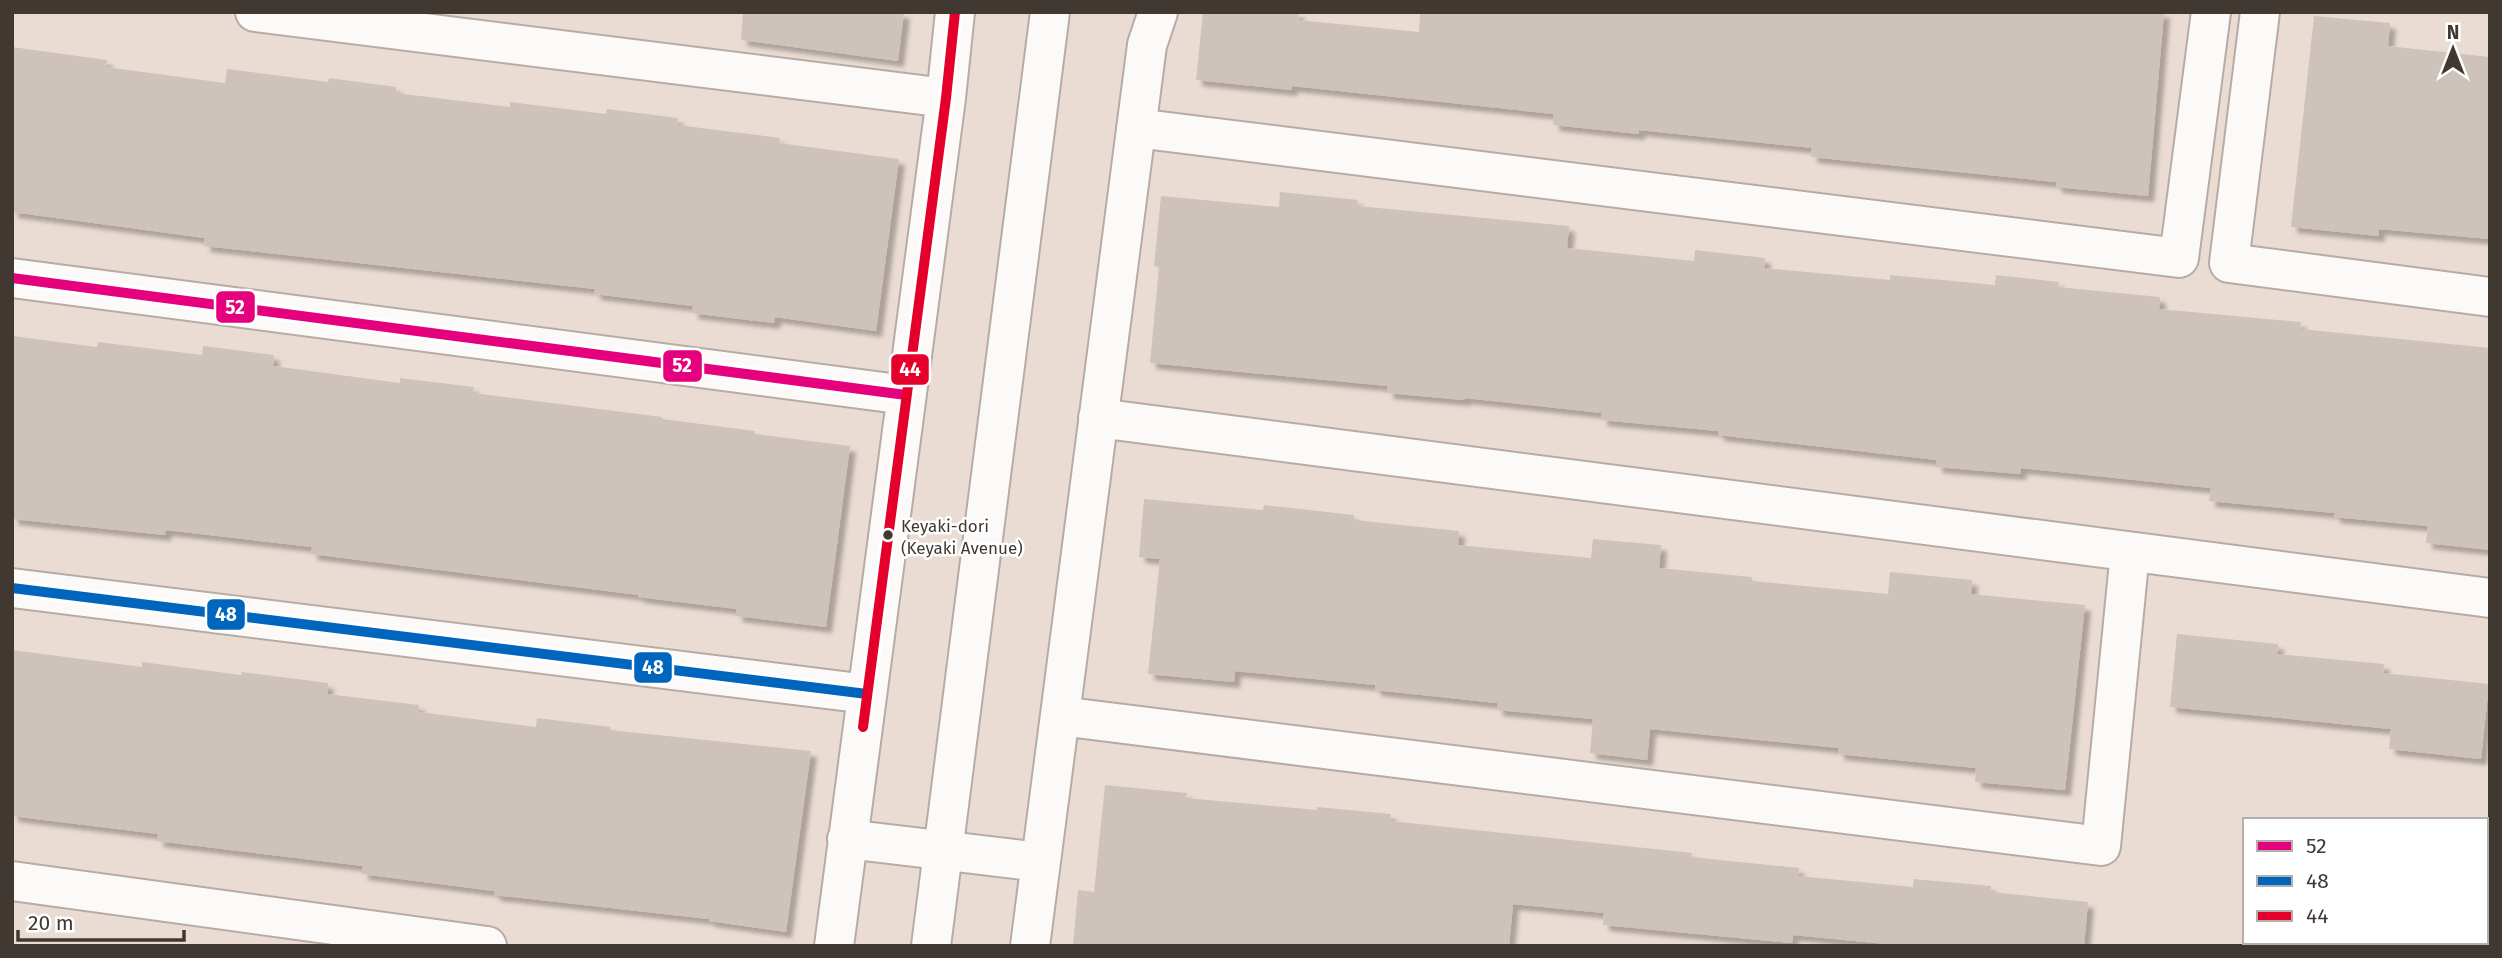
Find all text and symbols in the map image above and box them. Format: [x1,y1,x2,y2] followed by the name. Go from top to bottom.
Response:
[2418,14,2488,84] north arrow
[2447,21,2459,44] text: N
[215,290,256,324] line badge: 52
[225,296,245,319] text: 52
[662,349,703,383] line badge: 52
[890,353,930,386] line badge: 44
[672,354,692,377] text: 52
[899,358,921,381] text: 44
[901,516,1023,559] place label: Keyaki-dori (Keyaki Avenue)
[881,528,895,542] marker: Keyaki-dori (Keyaki Avenue)
[206,598,246,631] line badge: 48
[215,603,237,626] text: 48
[633,651,673,684] line badge: 48
[642,656,664,679] text: 48
[2243,818,2488,944] legend
[2306,833,2327,859] text: 52
[2306,868,2329,894] text: 48
[18,898,184,942] scale bar
[2306,903,2328,929] text: 44
[28,910,74,936] text: 20 m

